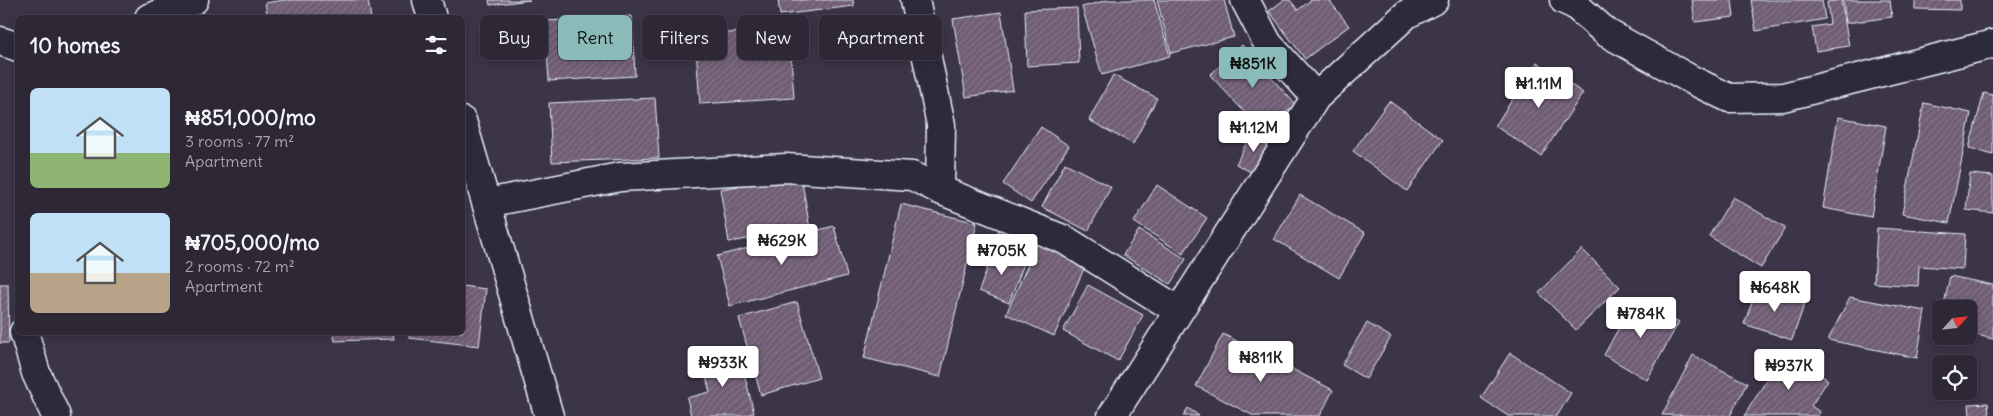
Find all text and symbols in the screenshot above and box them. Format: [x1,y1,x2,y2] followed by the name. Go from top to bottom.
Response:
[480,15,548,60] chip: Buy
[558,15,632,60] chip: Rent
[642,15,727,60] chip: Filters
[737,15,809,60] chip: New
[819,15,942,60] chip: Apartment
[422,31,450,59] icon: filters
[30,32,120,59] text: 10 homes
[1218,46,1288,89] pin: ₦851K
[1230,53,1276,73] text: ₦851K
[1498,66,1580,109] pin: ₦1.11M
[1516,73,1562,93] text: ₦1.11M
[185,104,316,131] text: ₦851,000/mo
[70,108,130,168] icon: home
[1213,110,1295,153] pin: ₦1.12M
[1230,117,1278,137] text: ₦1.12M
[185,131,294,151] text: 3 rooms · 77 m²
[185,151,263,171] text: Apartment
[747,224,817,266] pin: ₦629K
[185,229,320,256] text: ₦705,000/mo
[758,230,806,250] text: ₦629K
[70,233,130,293] icon: home
[967,234,1037,276] pin: ₦705K
[977,240,1027,260] text: ₦705K
[185,256,295,276] text: 2 rooms · 72 m²
[1740,270,1810,313] pin: ₦648K
[185,276,263,296] text: Apartment
[1750,277,1800,297] text: ₦648K
[1606,296,1676,339] pin: ₦784K
[1932,300,1978,345] north arrow
[1932,300,1977,400] map controls
[1617,303,1665,323] text: ₦784K
[1226,340,1296,383] pin: ₦811K
[688,346,758,388] pin: ₦933K
[1239,347,1283,367] text: ₦811K
[1754,348,1824,391] pin: ₦937K
[699,352,747,372] text: ₦933K
[1765,355,1813,375] text: ₦937K
[1932,355,1977,400] button: locate

